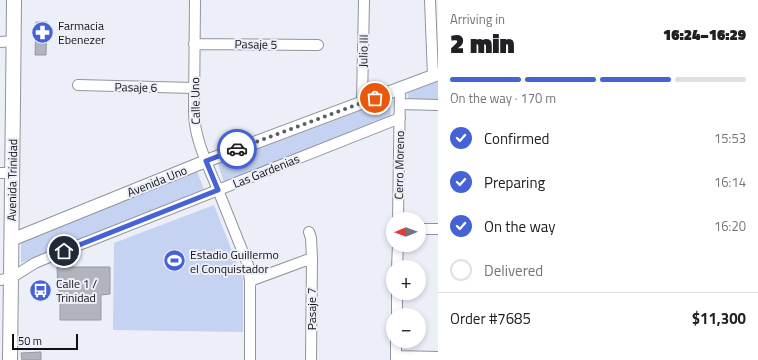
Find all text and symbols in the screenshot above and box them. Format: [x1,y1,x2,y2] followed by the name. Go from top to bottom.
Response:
[450,9,505,29] text: Arriving in
[58,16,105,49] place label: Farmacia Ebenezer
[30,19,56,45] pharmacy icon: Farmacia Ebenezer
[663,23,746,46] text: 16:24–16:29
[450,24,515,63] text: 2 min
[234,34,278,54] street label: Pasaje 5
[353,34,373,68] street label: Julio III
[114,77,158,97] street label: Pasaje 6
[185,77,205,125] street label: Calle Uno
[358,81,392,115] pin
[364,87,386,109] icon: bag
[450,88,556,108] text: On the way · 170 m
[450,127,472,149] icon: check
[484,127,549,150] text: Confirmed
[714,128,746,148] text: 15:53
[217,129,257,169] courier
[389,130,409,200] street label: Cerro Moreno
[226,138,248,160] icon: car
[2,139,22,221] street label: Avenida Trinidad
[230,149,303,193] street label: Las Gardenias
[124,160,190,202] street label: Avenida Uno
[450,171,472,193] icon: check
[484,171,545,194] text: Preparing
[714,172,746,192] text: 16:14
[386,212,426,252] north arrow
[386,212,426,348] map controls
[450,215,472,237] icon: check
[484,215,556,238] text: On the way
[714,216,746,236] text: 16:20
[47,234,81,268] pin
[53,240,75,262] icon: home
[190,245,279,278] place label: Estadio Guillermo el Conquistador
[162,248,188,274] sports icon: Estadio Guillermo el Conquistador
[484,259,543,282] text: Delivered
[386,260,426,300] button: +
[56,274,97,307] place label: Calle 1 / Trinidad
[28,277,54,303] bus stop icon: Calle 1 / Trinidad
[302,288,321,330] street label: Pasaje 7
[450,307,531,330] text: Order #7685
[692,307,746,330] text: $11,300
[386,308,426,348] button: −
[12,332,78,351] scale bar
[18,333,42,349] text: 50 m

